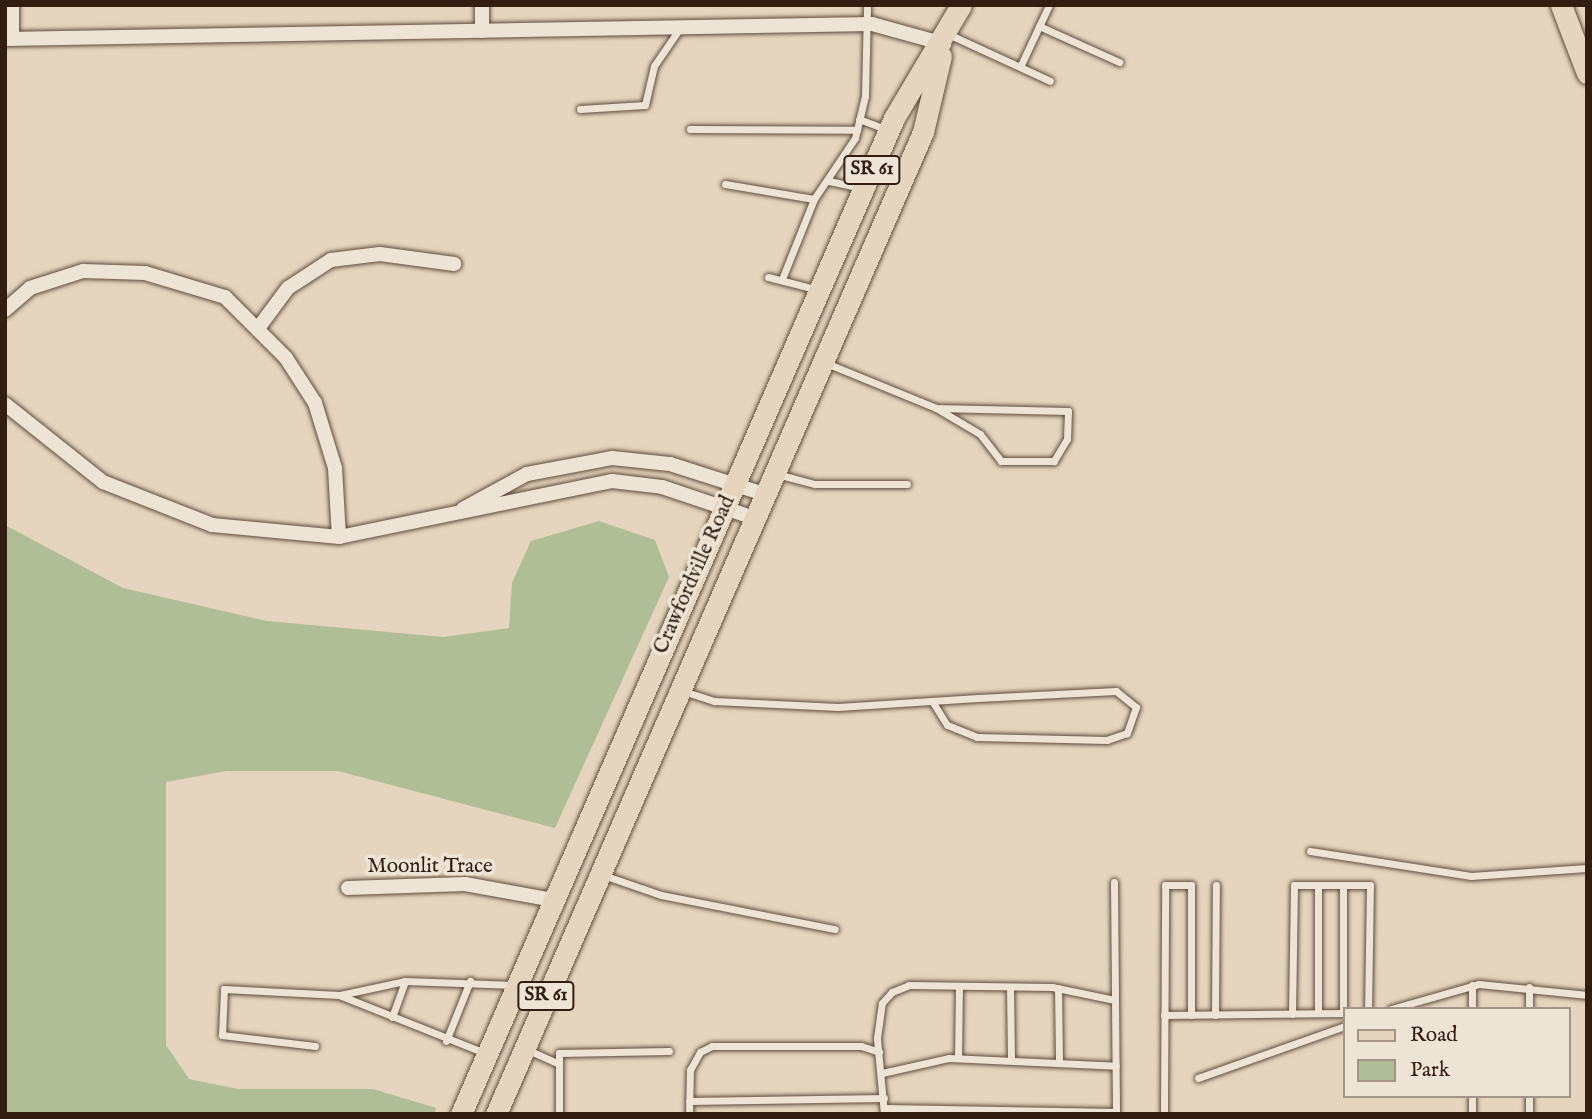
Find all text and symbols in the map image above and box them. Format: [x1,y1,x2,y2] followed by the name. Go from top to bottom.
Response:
[842,154,902,186] road number: SR 61
[649,492,741,658] street label: Crawfordville Road
[367,854,493,880] street label: Moonlit Trace
[516,980,576,1012] road number: SR 61
[1344,1007,1571,1098] legend
[1410,1022,1457,1049] text: Road
[1410,1057,1450,1084] text: Park

